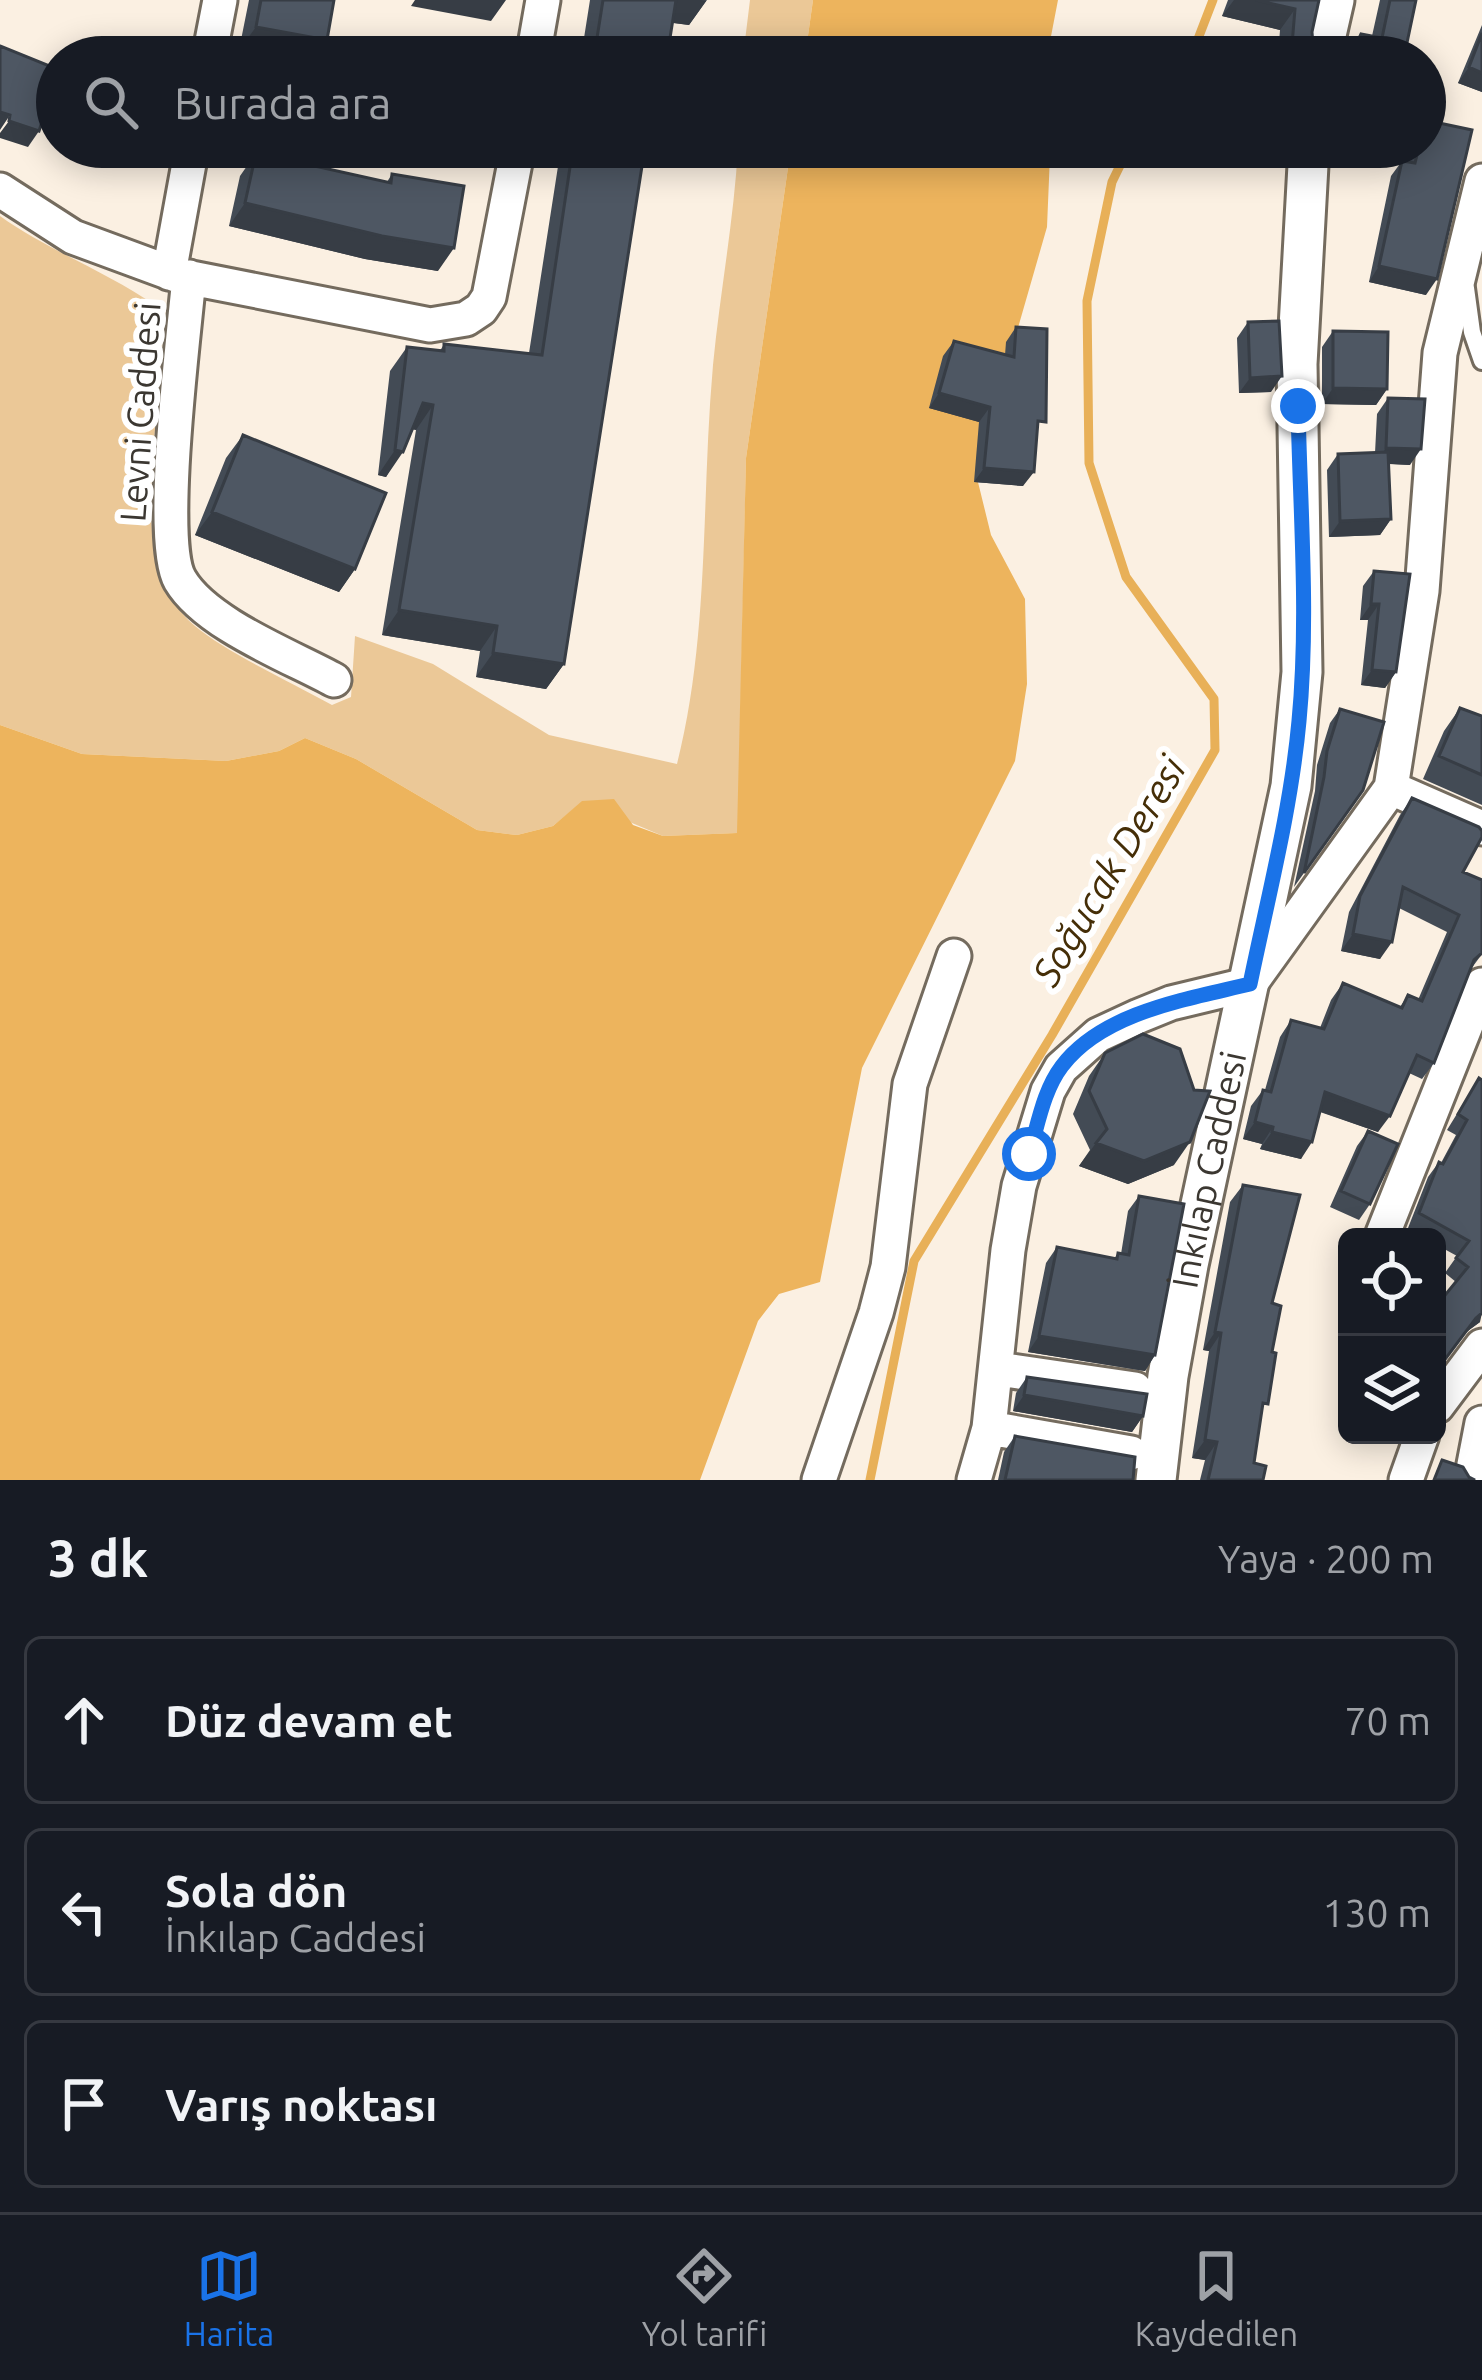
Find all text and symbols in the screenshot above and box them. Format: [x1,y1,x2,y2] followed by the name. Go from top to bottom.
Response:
[36,36,1446,168] search box
[78,69,144,135] icon: search
[174,77,391,128] text: Burada ara
[111,301,168,523] street label: Levni Caddesi
[1271,379,1325,433] route end
[1023,748,1194,994] water label: Soğucak Deresi
[1163,1047,1253,1291] street label: İnkılap Caddesi
[1002,1127,1056,1181] route start
[1338,1228,1446,1444] map controls
[1338,1228,1446,1336] button: locate
[1338,1336,1446,1444] button: layers
[48,1529,148,1587] text: 3 dk
[1218,1537,1434,1580] text: Yaya · 200 m
[51,1687,117,1753] icon: ahead
[165,1695,453,1746] text: Düz devam et
[1344,1699,1431,1742] text: 70 m
[165,1865,347,1916] text: Sola dön
[51,1879,117,1945] icon: left
[1322,1891,1431,1934] text: 130 m
[165,1916,426,1959] text: İnkılap Caddesi
[51,2071,117,2137] icon: arrive
[165,2079,438,2130] text: Varış noktası
[184,2243,274,2352] tab: Harita
[642,2243,767,2352] tab: Yol tarifi
[1135,2243,1298,2352] tab: Kaydedilen

